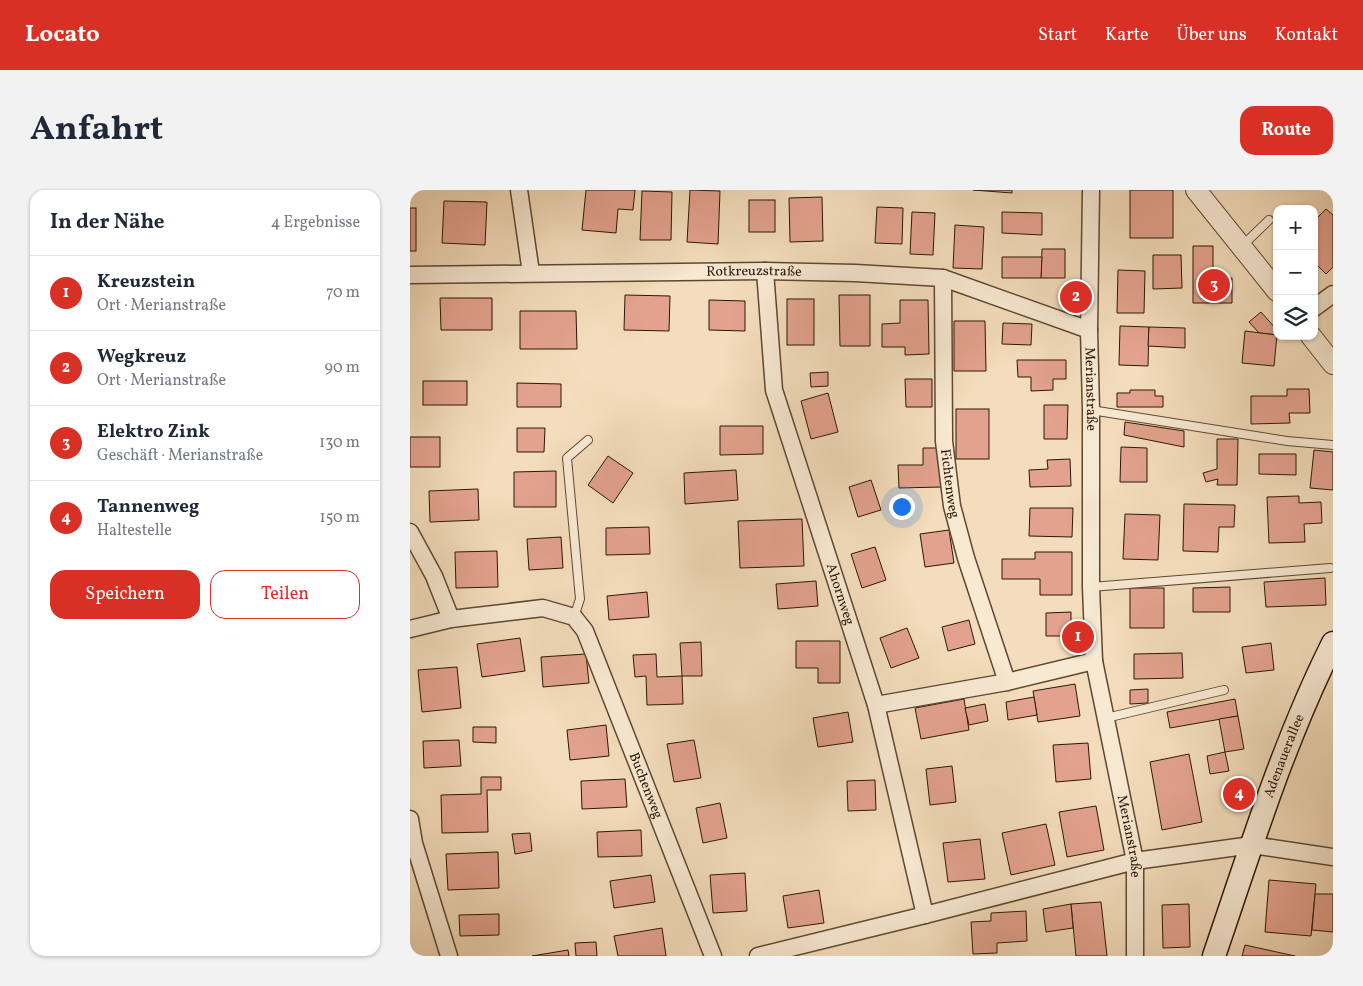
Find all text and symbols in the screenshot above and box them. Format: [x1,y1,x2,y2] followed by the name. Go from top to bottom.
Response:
[25,18,100,52] text: Locato
[1038,23,1077,48] text: Start
[1105,23,1149,48] text: Karte
[1177,23,1247,48] text: Über uns
[1275,23,1338,48] text: Kontakt
[30,106,163,154] text: Anfahrt
[1240,106,1333,155] button: Route
[1273,205,1318,340] map controls
[1273,205,1318,250] button: +
[50,208,165,237] text: In der Nähe
[271,212,360,234] text: 4 Ergebnisse
[1273,250,1318,295] button: −
[706,261,802,281] street label: Rotkreuzstraße
[1198,266,1230,304] pin: 3
[97,269,195,295] text: Kreuzstein
[1060,278,1092,316] pin: 2
[63,282,69,304] text: 1
[326,282,360,304] text: 70 m
[97,295,226,317] text: Ort · Merianstraße
[1273,295,1318,340] button: layers
[97,344,186,370] text: Wegkreuz
[1080,347,1101,431] street label: Merianstraße
[62,357,70,379] text: 2
[324,357,360,379] text: 90 m
[97,370,226,392] text: Ort · Merianstraße
[97,419,210,445] text: Elektro Zink
[62,432,70,454] text: 3
[319,432,360,454] text: 130 m
[97,445,263,467] text: Geschäft · Merianstraße
[936,448,964,520] street label: Fichtenweg
[97,494,199,520] text: Tannenweg
[889,494,915,520] your location
[61,507,71,529] text: 4
[319,507,360,529] text: 150 m
[97,520,172,542] text: Haltestelle
[821,561,859,628] street label: Ahornweg
[50,570,200,619] button: Speichern
[210,570,360,619] button: Teilen
[1062,618,1094,656] pin: 1
[1259,711,1309,801] street label: Adenauerallee
[624,750,667,821] street label: Buchenweg
[1223,775,1255,813] pin: 4
[1112,793,1145,878] street label: Merianstraße

